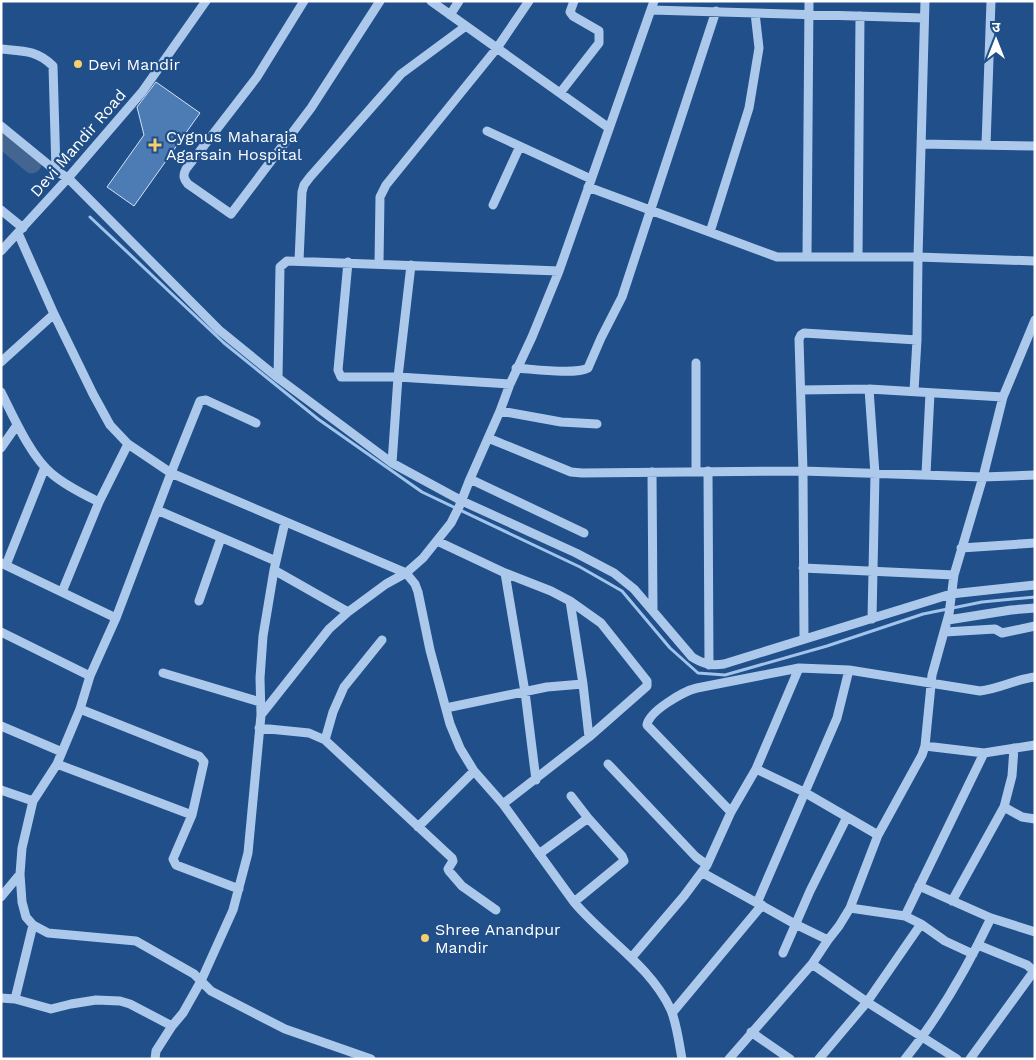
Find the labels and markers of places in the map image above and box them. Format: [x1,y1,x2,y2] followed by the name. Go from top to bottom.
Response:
[88,55,180,74] place label: Devi Mandir
[72,58,84,70] marker: Devi Mandir
[166,127,302,164] place label: Cygnus Maharaja Agarsain Hospital
[148,138,162,152] marker: Cygnus Maharaja Agarsain Hospital
[435,920,561,957] place label: Shree Anandpur Mandir
[419,932,431,944] marker: Shree Anandpur Mandir

